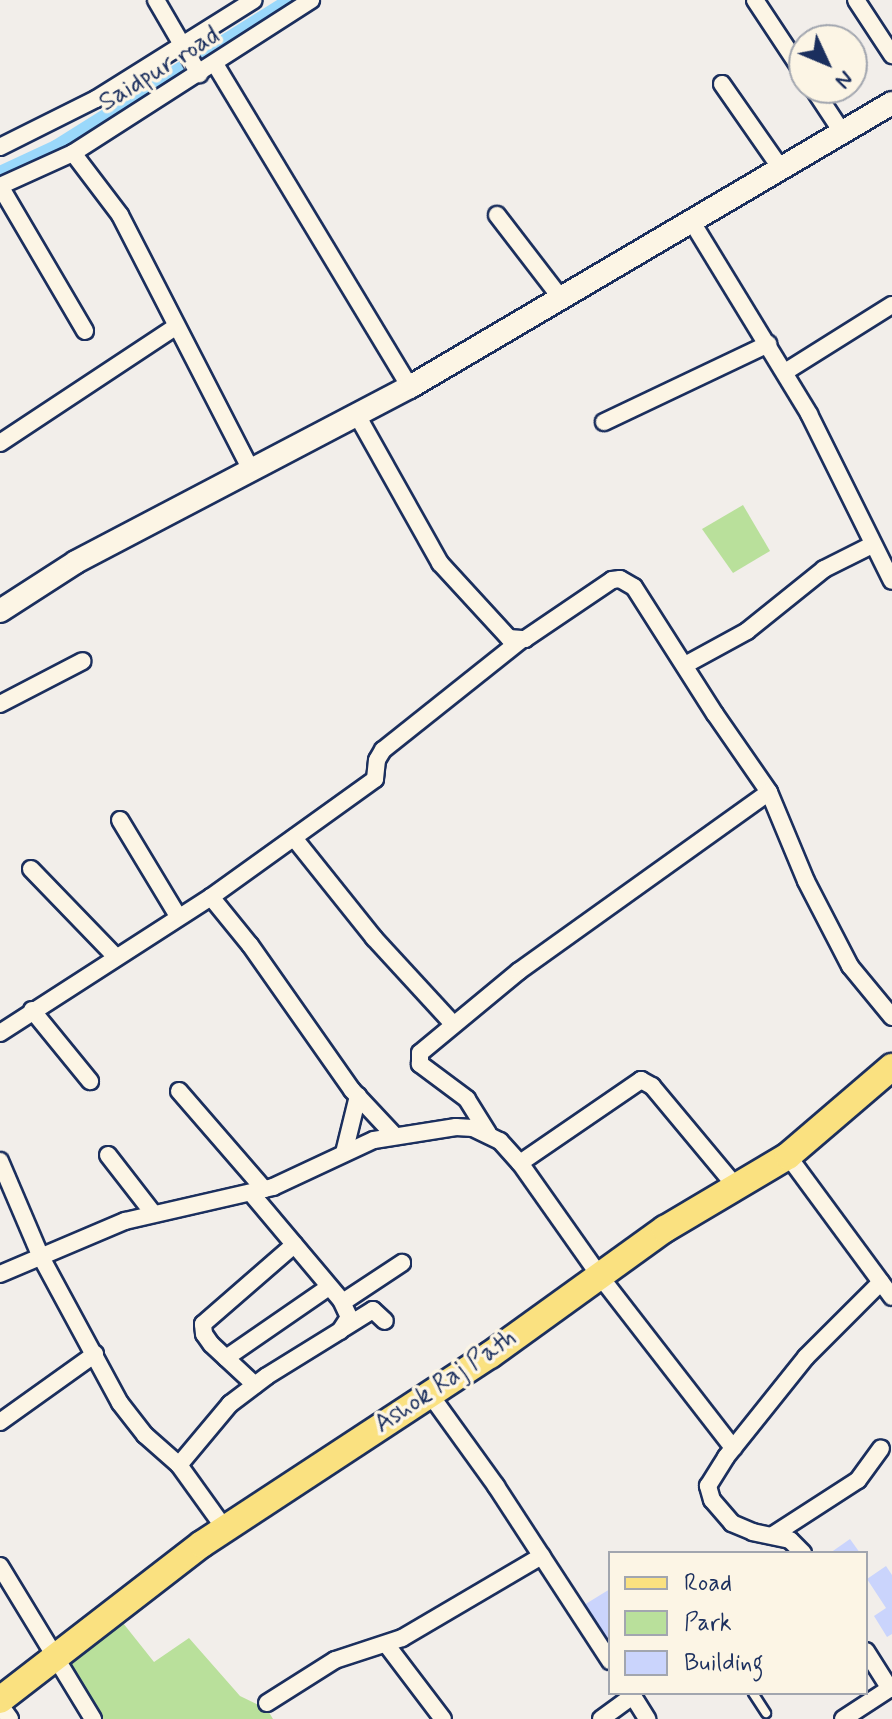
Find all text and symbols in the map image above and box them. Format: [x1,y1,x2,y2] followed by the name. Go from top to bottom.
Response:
[94,21,226,119] street label: Saidpur road
[788,24,868,104] north arrow
[829,64,859,94] text: N
[369,1323,523,1441] street label: Ashok Raj Path
[608,1551,868,1695] legend
[684,1568,732,1599] text: Road
[684,1608,732,1639] text: Park
[684,1648,764,1679] text: Building

